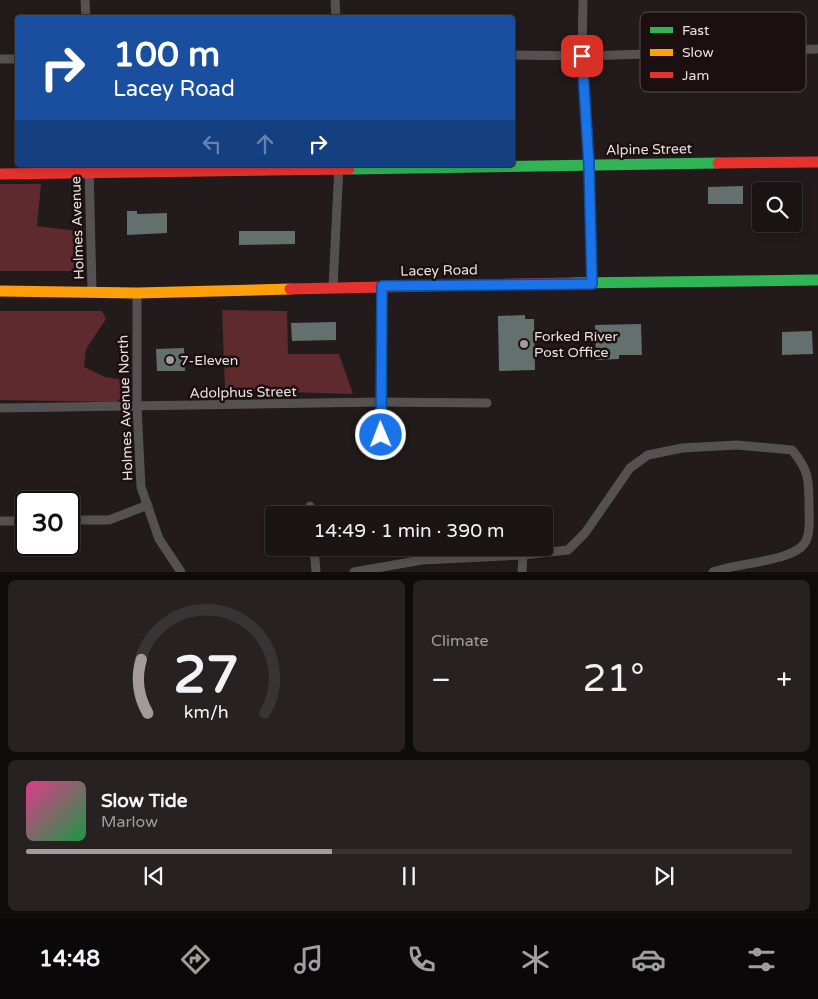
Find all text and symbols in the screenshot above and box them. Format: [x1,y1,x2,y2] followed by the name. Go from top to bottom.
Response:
[640,12,806,92] legend
[682,22,710,39] text: Fast
[113,34,220,76] text: 100 m
[30,35,95,100] icon: right
[561,35,603,77] pin
[568,42,596,70] icon: arrive
[682,44,714,61] text: Slow
[682,67,709,84] text: Jam
[113,76,235,102] text: Lacey Road
[198,130,226,158] icon: left
[251,130,279,158] icon: ahead
[304,130,332,158] icon: right
[606,140,693,159] street label: Alpine Street
[67,176,88,280] street label: Holmes Avenue
[752,182,802,232] map controls
[752,182,802,232] button: search
[400,261,478,280] street label: Lacey Road
[534,328,618,361] place label: Forked River Post Office
[114,335,137,481] street label: Holmes Avenue North
[518,338,530,350] marker: Forked River Post Office
[180,352,238,369] place label: 7-Eleven
[164,354,176,366] marker: 7-Eleven
[189,383,297,402] street label: Adolphus Street
[354,408,406,460] position arrow
[15,491,80,556] speed limit sign: 30
[313,520,505,542] text: 14:49 · 1 min · 390 m
[431,631,489,651] text: Climate
[174,644,239,707] text: 27
[583,656,645,702] text: 21°
[431,663,451,697] text: −
[776,663,792,697] text: +
[184,702,229,723] text: km/h
[101,790,188,812] text: Slow Tide
[101,812,158,832] text: Marlow
[140,862,168,890] icon: previous
[395,862,423,890] icon: pause
[650,862,678,890] icon: next
[178,942,213,977] icon: directions
[291,942,326,977] icon: music
[404,942,439,977] icon: phone
[518,942,553,977] icon: climate
[631,942,666,977] icon: car
[744,942,779,977] icon: filters
[39,946,100,972] text: 14:48

